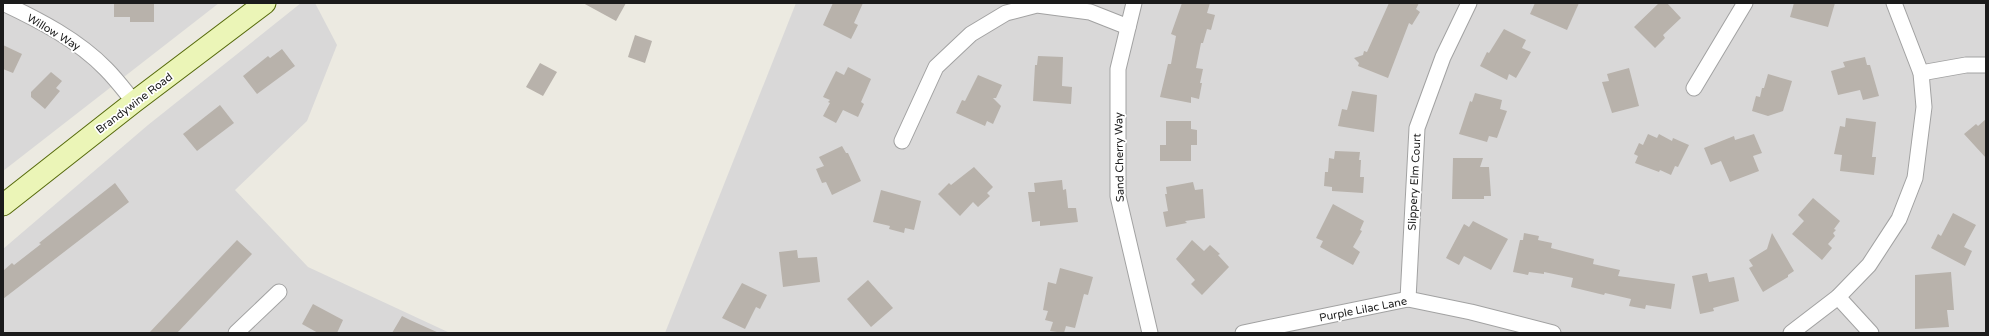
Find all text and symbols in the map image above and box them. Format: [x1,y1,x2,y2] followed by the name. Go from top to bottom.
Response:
[25,11,83,54] street label: Willow Way
[94,70,175,136] street label: Brandywine Road
[1112,112,1127,202] street label: Sand Cherry Way
[1405,133,1424,231] street label: Slippery Elm Court
[1318,295,1408,324] street label: Purple Lilac Lane

